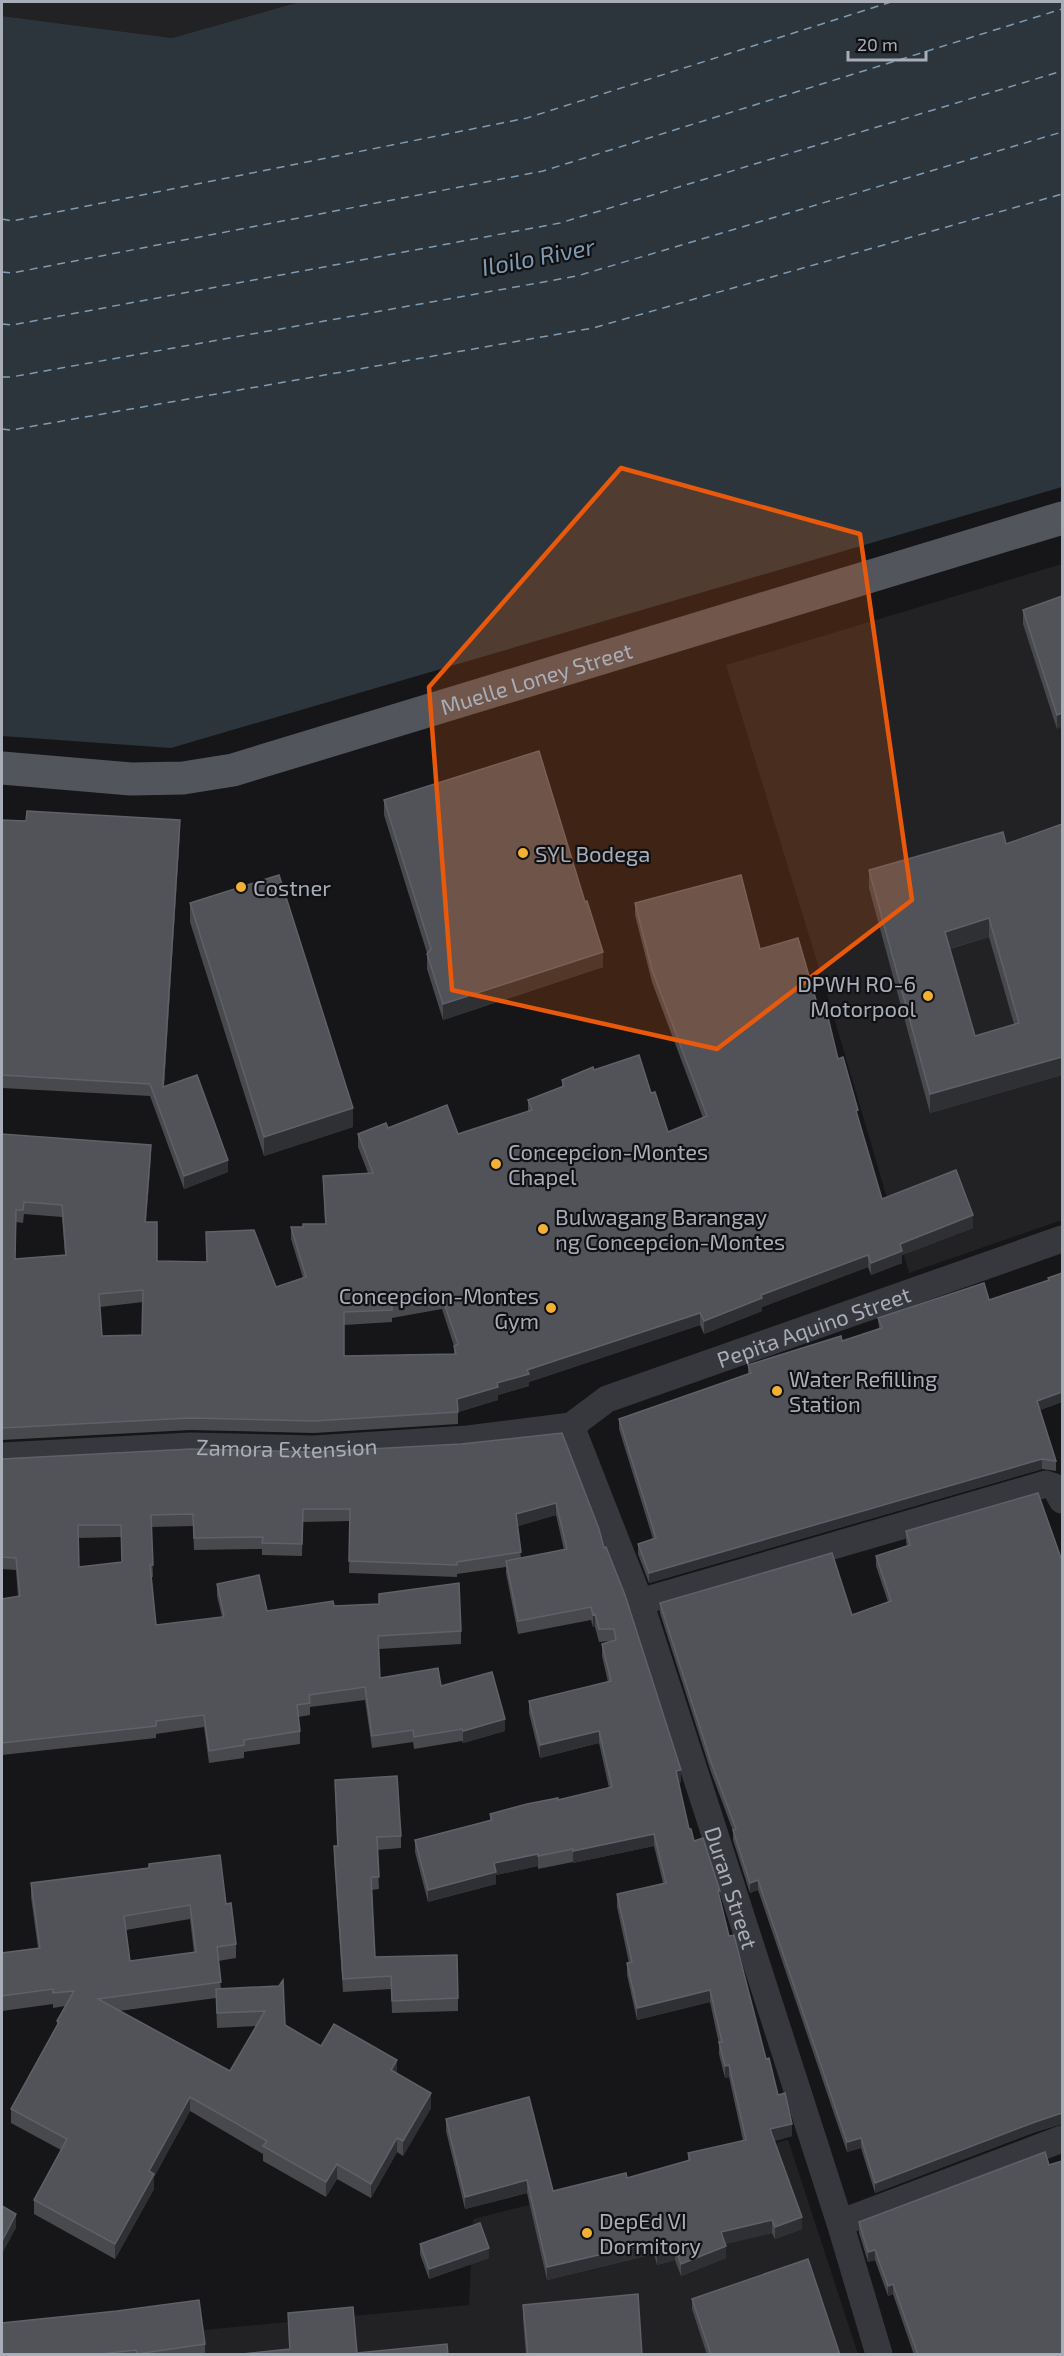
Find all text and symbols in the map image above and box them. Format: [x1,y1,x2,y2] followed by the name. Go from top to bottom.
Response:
[848,24,926,62] scale bar
[857,33,898,55] text: 20 m
[479,231,597,281] water label: Iloilo River
[437,636,635,719] street label: Muelle Loney Street
[535,840,650,866] place label: SYL Bodega
[516,846,530,860] marker: SYL Bodega
[253,874,331,900] place label: Costner
[234,880,248,894] marker: Costner
[797,970,916,1021] place label: DPWH RO-6 Motorpool
[921,989,935,1003] marker: DPWH RO-6 Motorpool
[508,1138,708,1189] place label: Concepcion-Montes Chapel
[489,1157,503,1171] marker: Concepcion-Montes Chapel
[555,1203,785,1254] place label: Bulwagang Barangay ng Concepcion-Montes
[536,1222,550,1236] marker: Bulwagang Barangay ng Concepcion-Montes
[713,1280,914,1372] street label: Pepita Aquino Street
[339,1282,539,1333] place label: Concepcion-Montes Gym
[544,1301,558,1315] marker: Concepcion-Montes Gym
[789,1365,937,1416] place label: Water Refilling Station
[770,1384,784,1398] marker: Water Refilling Station
[196,1432,378,1462] street label: Zamora Extension
[700,1823,764,1952] street label: Duran Street
[599,2207,701,2258] place label: DepEd VI Dormitory
[580,2226,594,2240] marker: DepEd VI Dormitory

